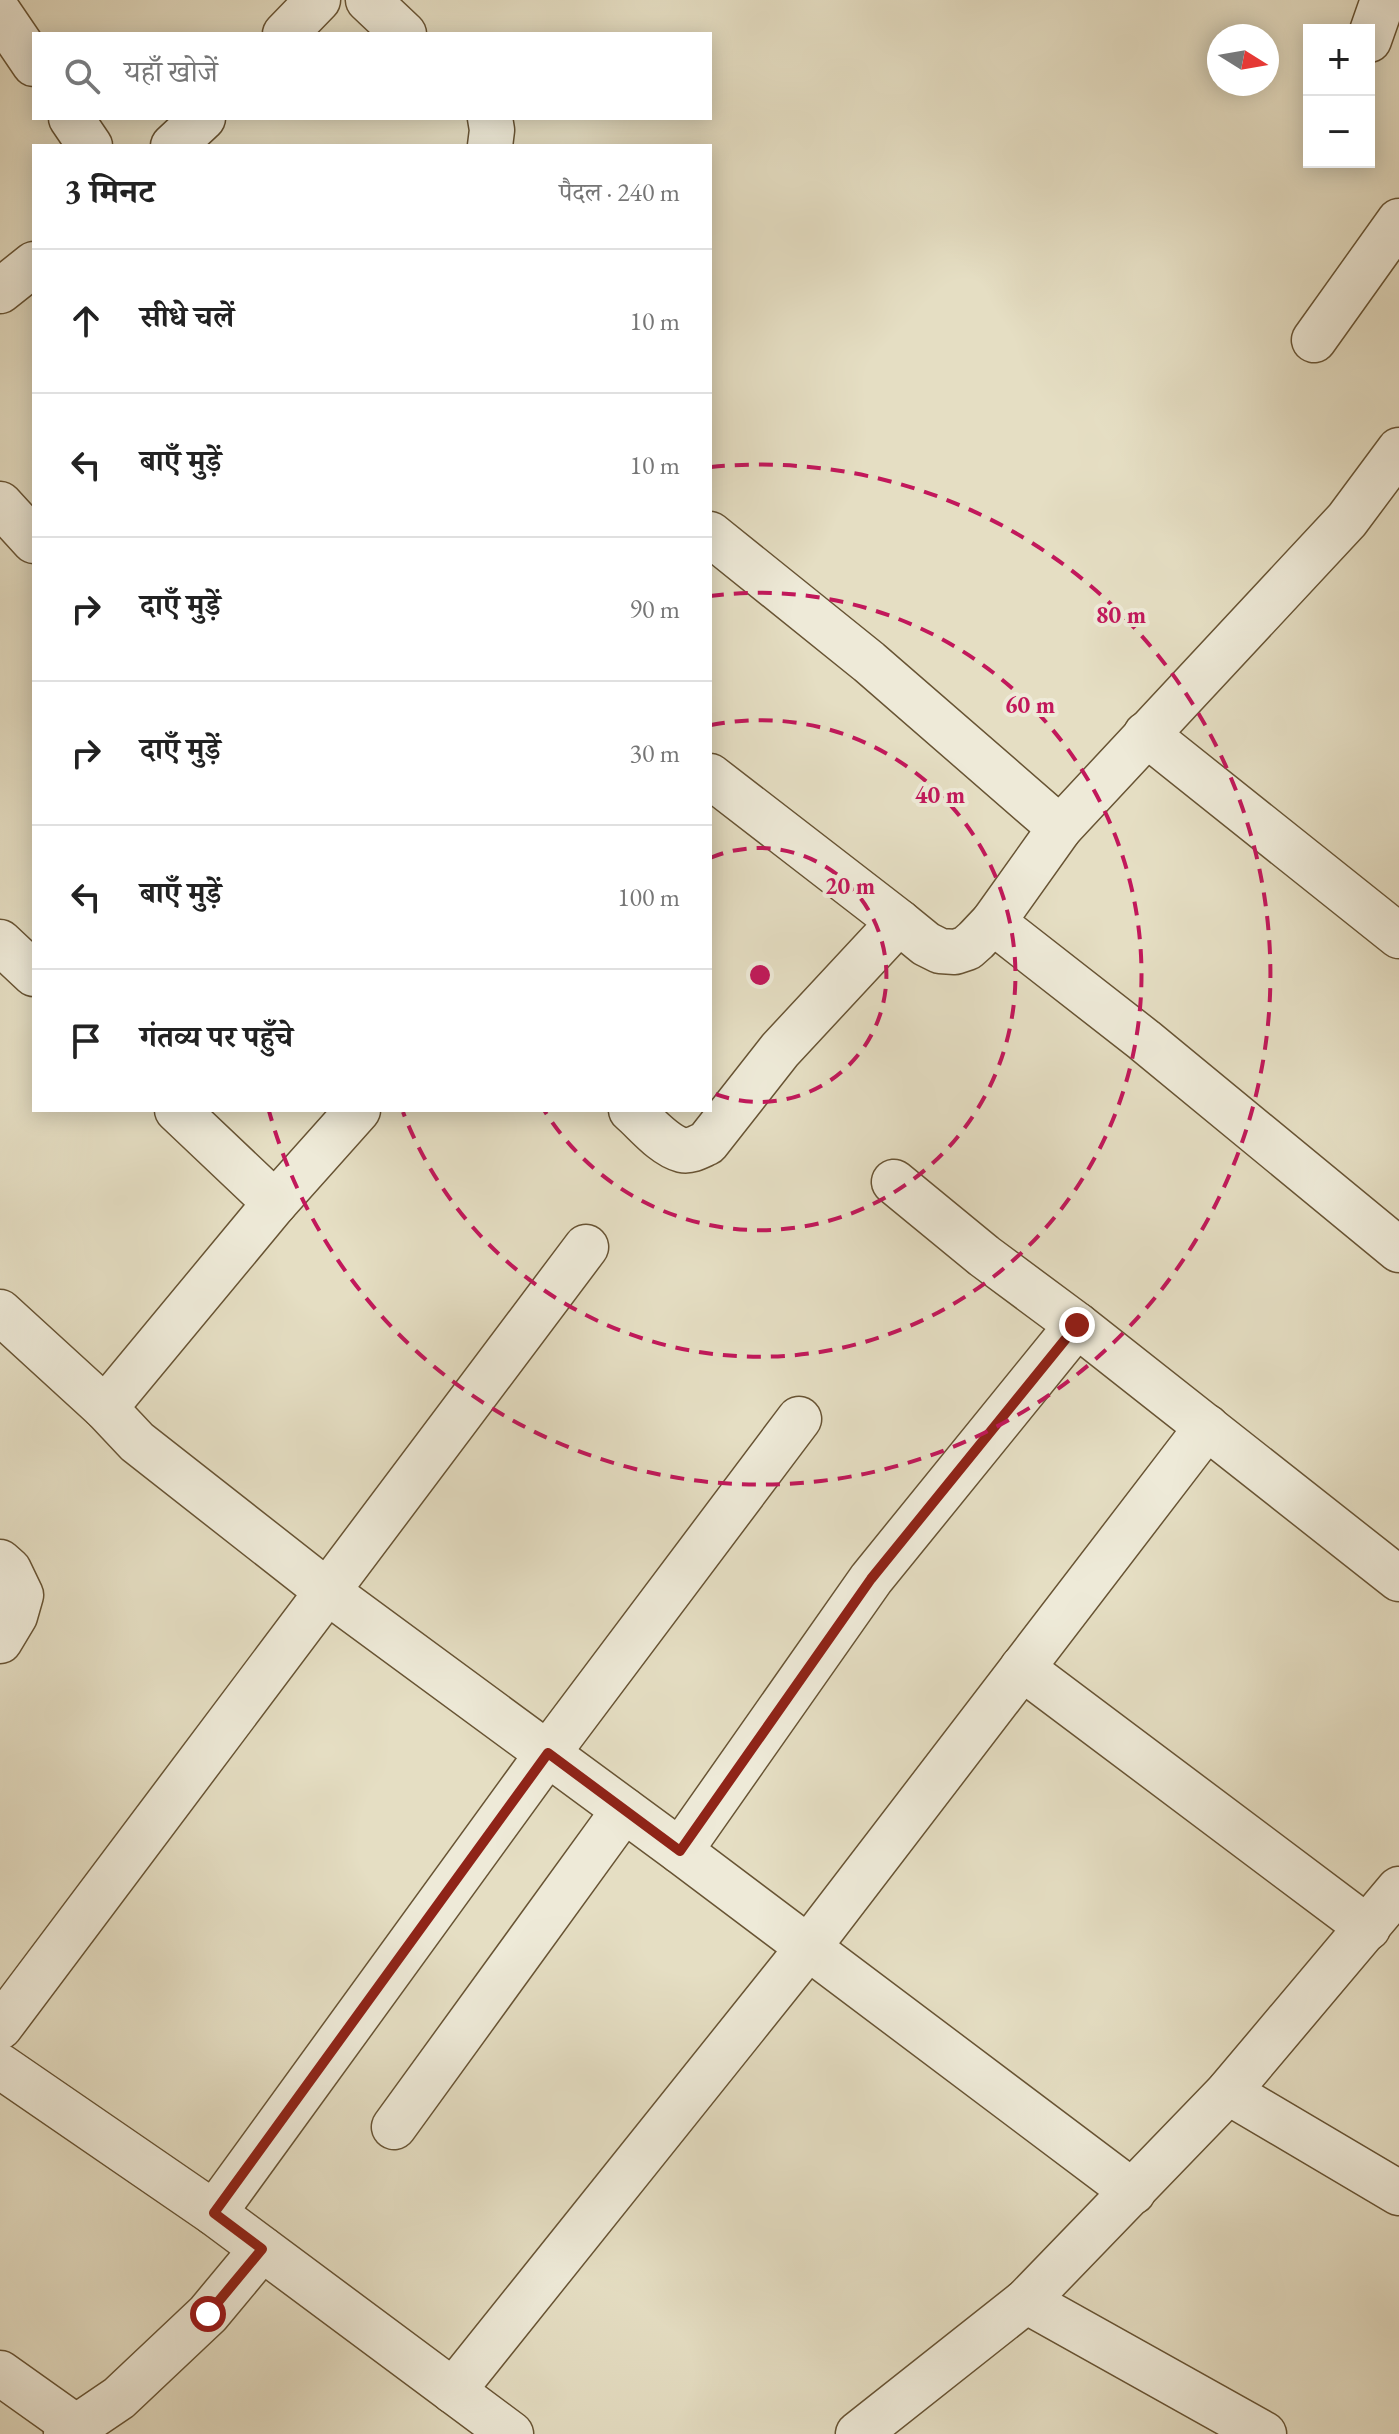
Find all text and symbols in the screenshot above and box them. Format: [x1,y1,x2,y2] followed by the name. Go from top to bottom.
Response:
[1207,24,1279,96] north arrow
[1303,24,1375,168] map controls
[1303,24,1375,96] button: +
[32,32,712,120] search box
[124,52,218,91] text: यहाँ खोजें
[60,54,104,98] icon: search
[1303,96,1375,168] button: −
[64,169,154,213] text: 3 मिनट
[559,175,680,209] text: पैदल · 240 m
[140,297,234,336] text: सीधे चलें
[64,299,108,343] icon: ahead
[630,304,680,338] text: 10 m
[140,441,221,480] text: बाएँ मुड़ें
[64,443,108,487] icon: left
[630,448,680,482] text: 10 m
[140,585,221,624] text: दाएँ मुड़ें
[64,587,108,631] icon: right
[630,592,680,626] text: 90 m
[1096,599,1146,630] text: 80 m
[1005,689,1055,720] text: 60 m
[140,729,221,768] text: दाएँ मुड़ें
[64,731,108,775] icon: right
[630,736,680,770] text: 30 m
[915,779,965,810] text: 40 m
[825,870,875,901] text: 20 m
[140,873,221,912] text: बाएँ मुड़ें
[64,875,108,919] icon: left
[617,880,680,914] text: 100 m
[746,961,774,989] centre of rings
[140,1017,293,1056] text: गंतव्य पर पहुँचे
[64,1019,108,1063] icon: arrive
[1059,1307,1095,1343] route end
[190,2296,226,2332] route start

